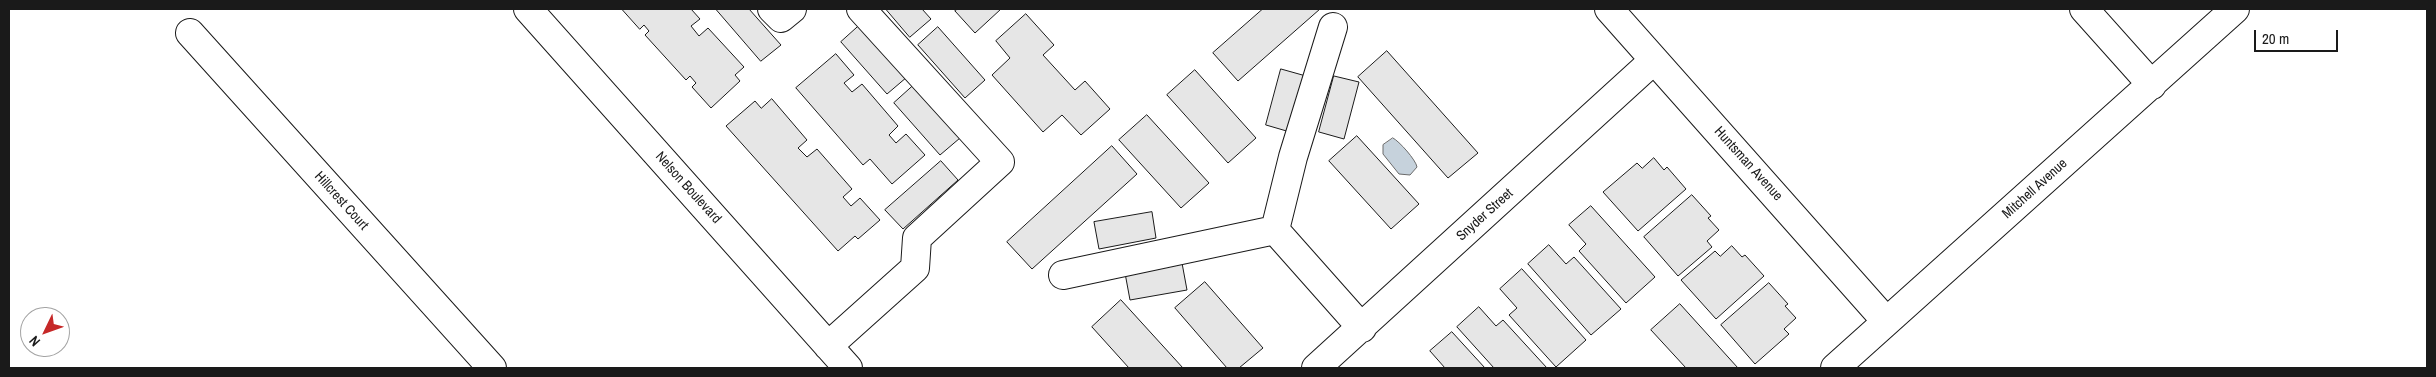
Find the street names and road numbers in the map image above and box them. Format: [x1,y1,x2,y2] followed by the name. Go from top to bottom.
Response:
[1710,123,1786,205] street label: Huntsman Avenue
[651,149,725,227] street label: Nelson Boulevard
[1999,155,2071,223] street label: Mitchell Avenue
[310,168,372,234] street label: Hillcrest Court
[1453,185,1517,245] street label: Snyder Street

